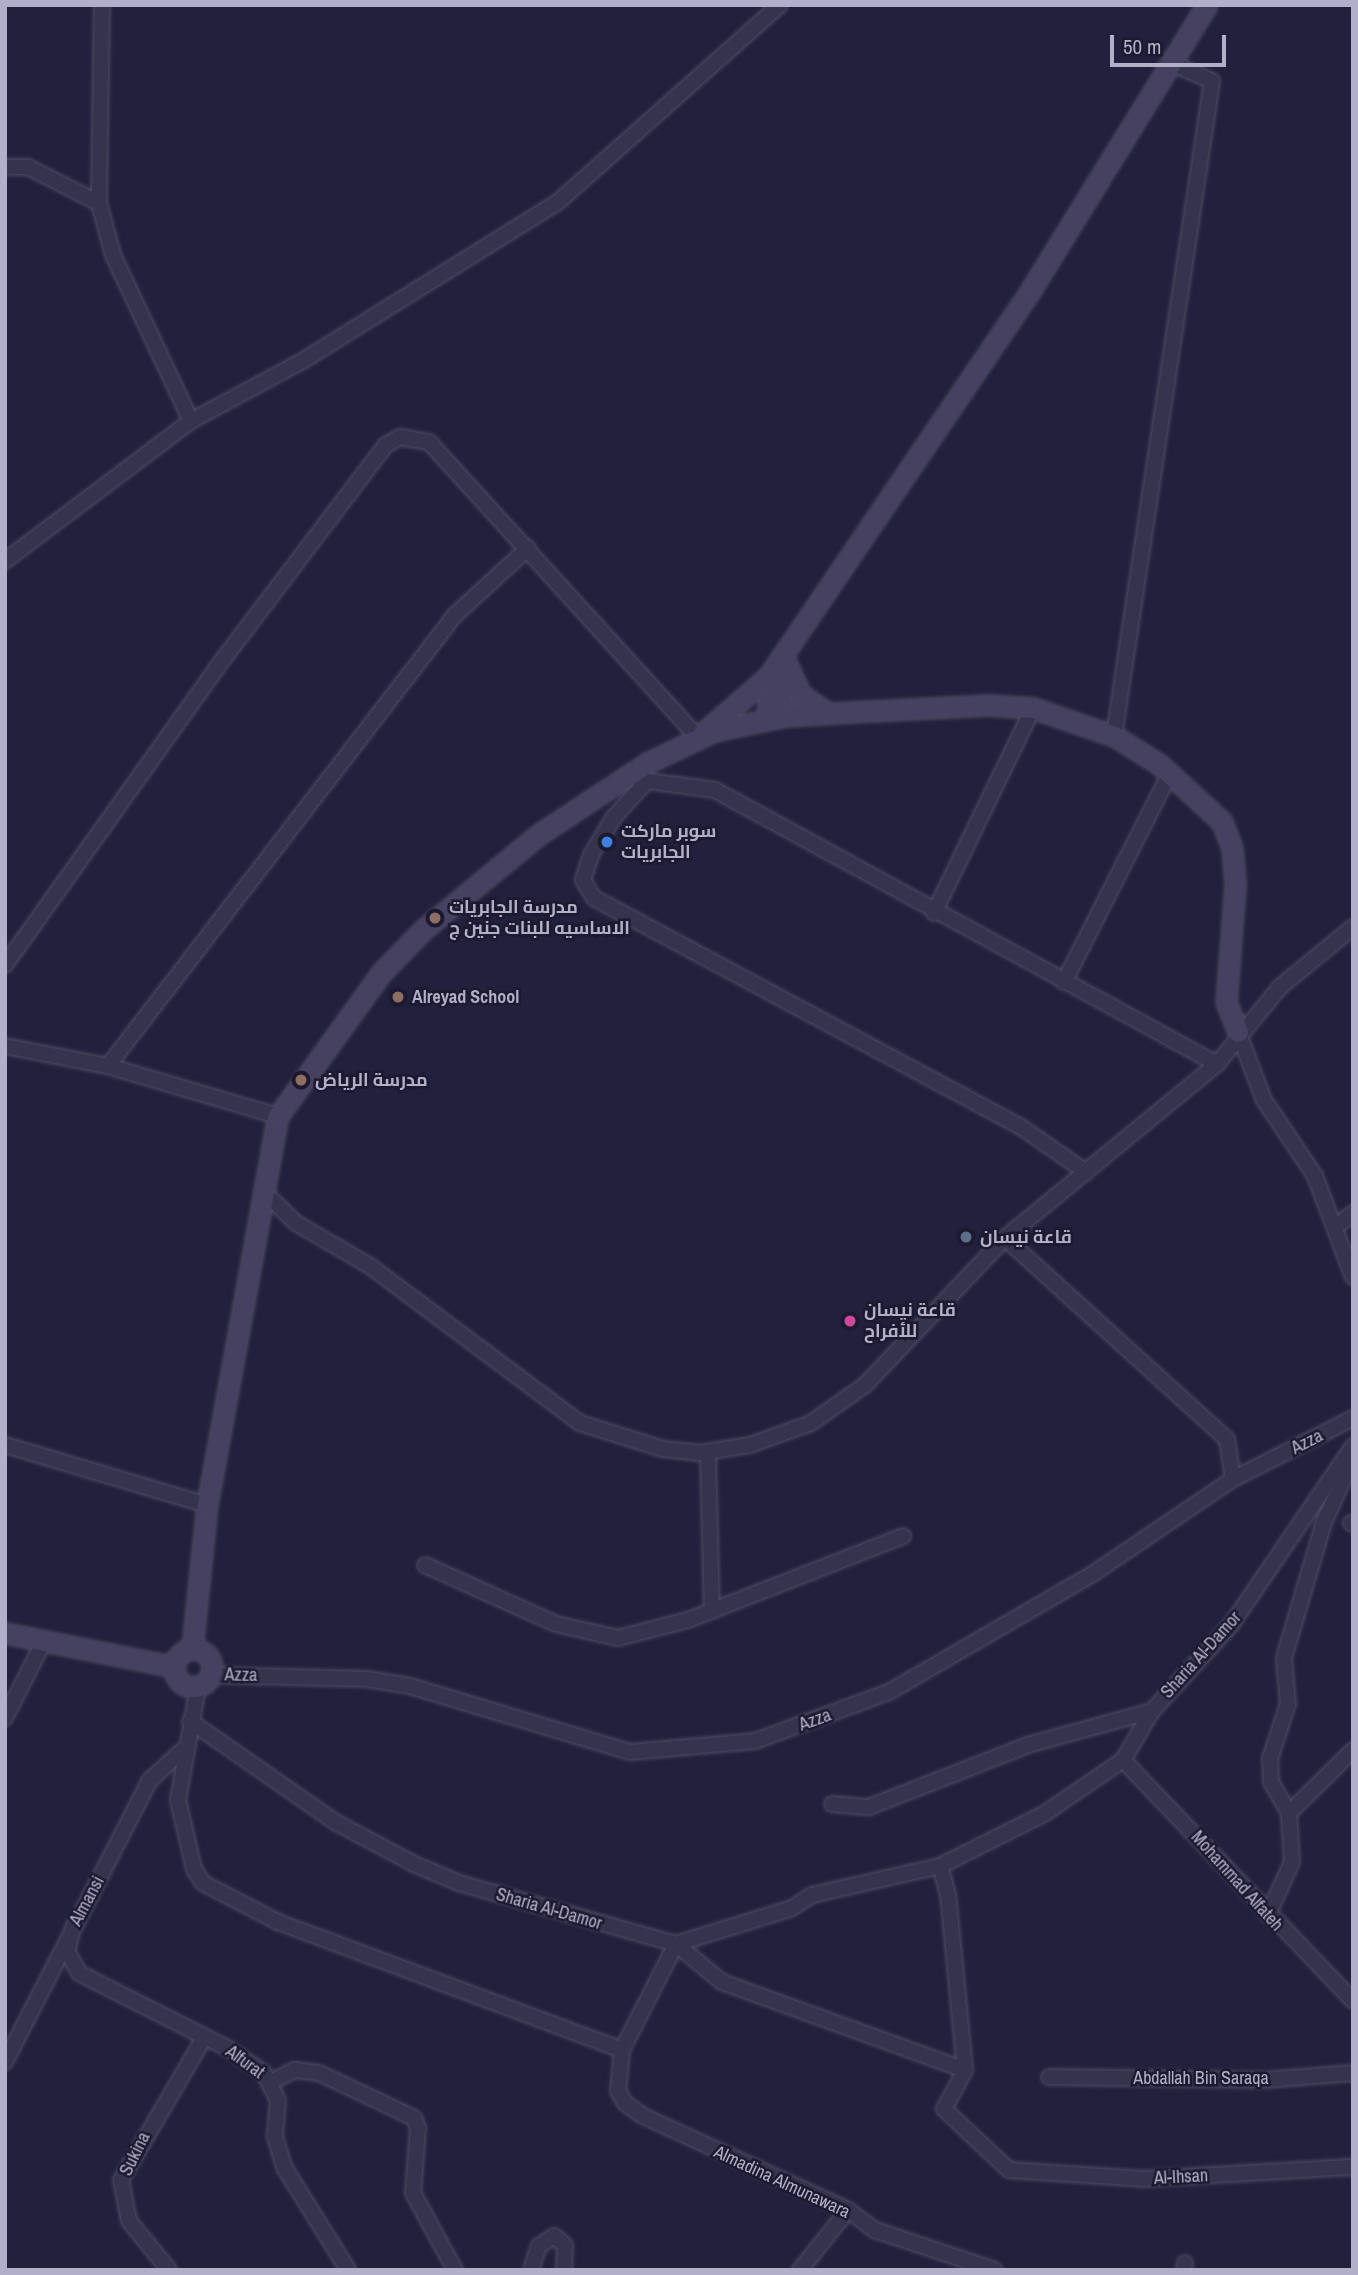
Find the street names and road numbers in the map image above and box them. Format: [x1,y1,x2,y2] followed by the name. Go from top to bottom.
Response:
[1287,1425,1327,1459] street label: Azza
[1156,1607,1246,1703] street label: Sharia Al-Damor
[224,1664,258,1686] street label: Azza
[796,1704,834,1736] street label: Azza
[1186,1826,1288,1936] street label: Mohammad Alfateh
[65,1872,109,1930] street label: Almansi
[493,1883,605,1935] street label: Sharia Al-Damor
[221,2041,269,2083] street label: Alfurat
[1133,2067,1269,2089] street label: Abdallah Bin Saraqa
[115,2129,155,2179] street label: Sukina
[710,2141,854,2223] street label: Almadina Almunawara
[1153,2165,1209,2189] street label: Al-Ihsan

